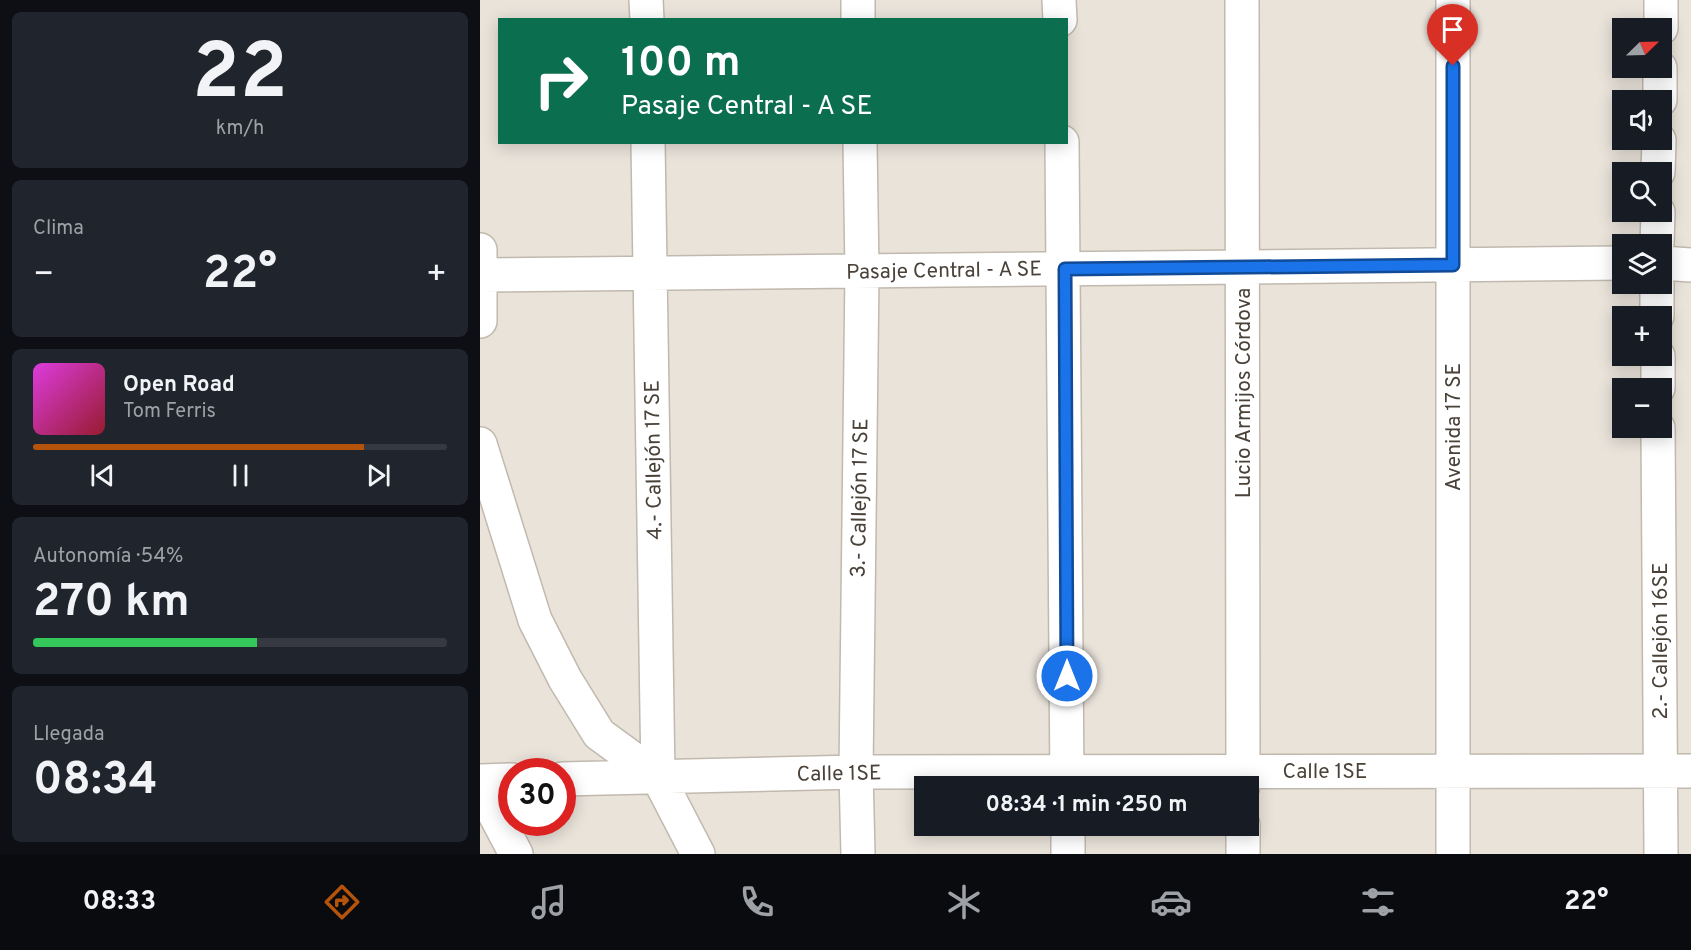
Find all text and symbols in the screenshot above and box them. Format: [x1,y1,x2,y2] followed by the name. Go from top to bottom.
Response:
[1427,4,1478,66] pin
[1436,13,1469,46] icon: arrive
[1612,18,1672,78] north arrow
[1612,18,1672,438] map controls
[192,27,288,126] text: 22
[621,38,740,91] text: 100 m
[522,42,600,120] icon: right
[621,90,873,124] text: Pasaje Central - A SE
[1612,90,1672,150] button: sound
[216,116,264,142] text: km/h
[1612,162,1672,222] button: search
[33,216,84,242] text: Clima
[1612,234,1672,294] button: layers
[203,247,277,304] text: 22°
[33,255,54,297] text: −
[426,255,447,297] text: +
[846,256,1042,287] street label: Pasaje Central - A SE
[1231,288,1258,498] street label: Lucio Armijos Córdova
[1612,306,1672,366] button: +
[1441,363,1468,491] street label: Avenida 17 SE
[123,372,235,399] text: Open Road
[1612,378,1672,438] button: −
[640,380,669,540] street label: 4.- Callejón 17 SE
[123,399,216,425] text: Tom Ferris
[846,418,875,578] street label: 3.- Callejón 17 SE
[86,459,119,492] icon: previous
[224,459,257,492] icon: pause
[362,459,395,492] icon: next
[33,544,183,570] text: Autonomía · 54%
[1648,562,1675,720] street label: 2.- Callejón 16SE
[33,575,190,632] text: 270 km
[1035,644,1099,708] position arrow
[33,722,105,748] text: Llegada
[33,753,158,810] text: 08:34
[498,758,576,836] speed limit sign: 30
[1283,759,1367,786] street label: Calle 1SE
[796,760,882,789] street label: Calle 1SE
[986,792,1187,819] text: 08:34 · 1 min · 250 m
[321,881,363,923] icon: directions
[528,881,570,923] icon: music
[736,881,778,923] icon: phone
[943,881,985,923] icon: climate
[1150,881,1192,923] icon: car
[1357,881,1399,923] icon: filters
[83,885,156,919] text: 08:33
[1564,885,1608,919] text: 22°

